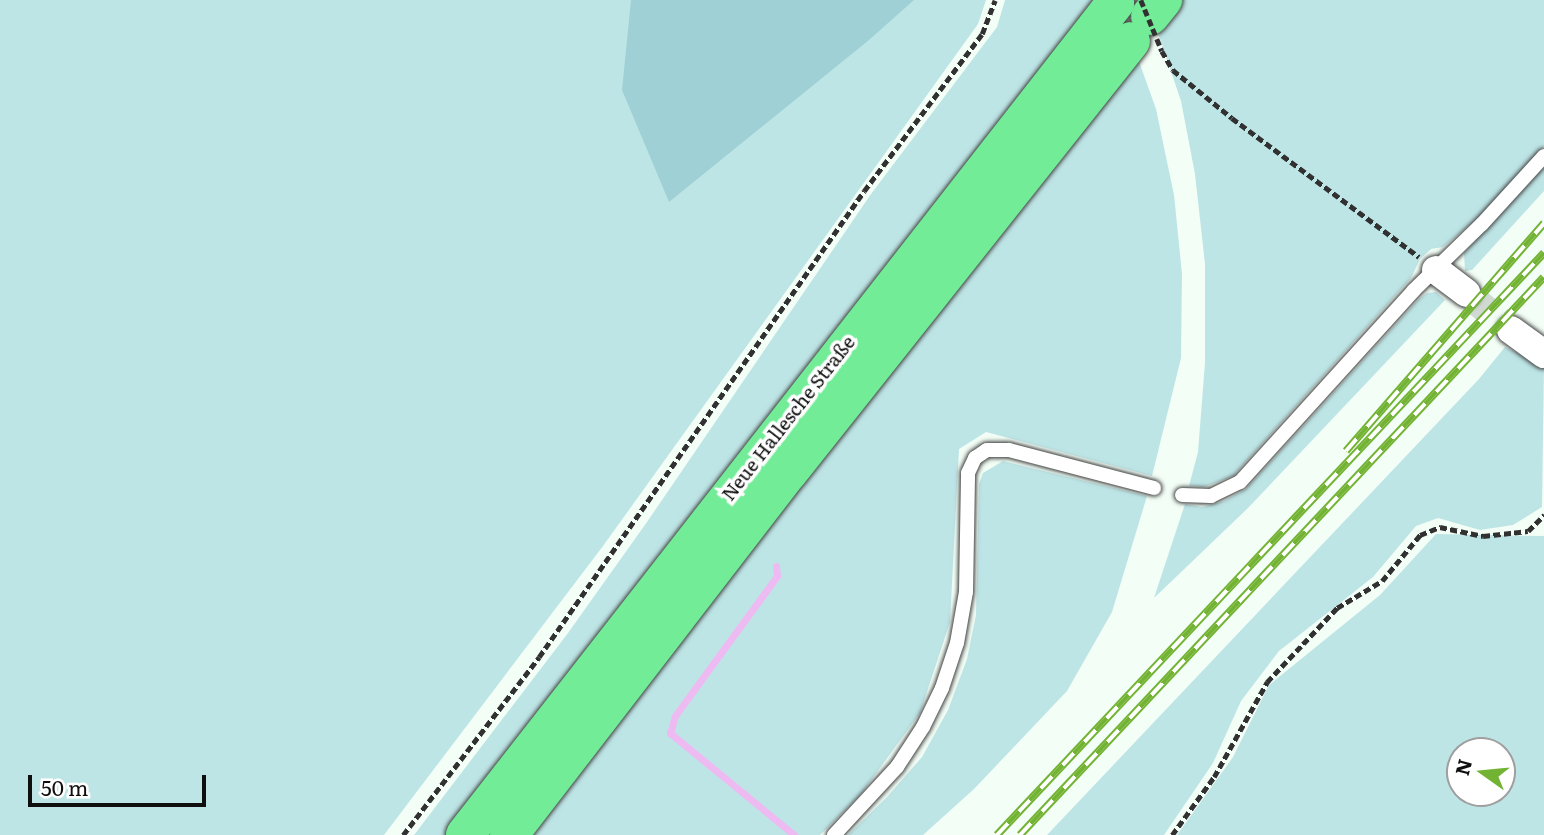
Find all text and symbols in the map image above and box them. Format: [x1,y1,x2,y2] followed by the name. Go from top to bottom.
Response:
[716,331,860,505] street label: Neue Hallesche Straße
[1446,737,1516,807] north arrow
[1447,756,1478,778] text: N
[32,762,210,806] scale bar
[41,771,88,802] text: 50 m

